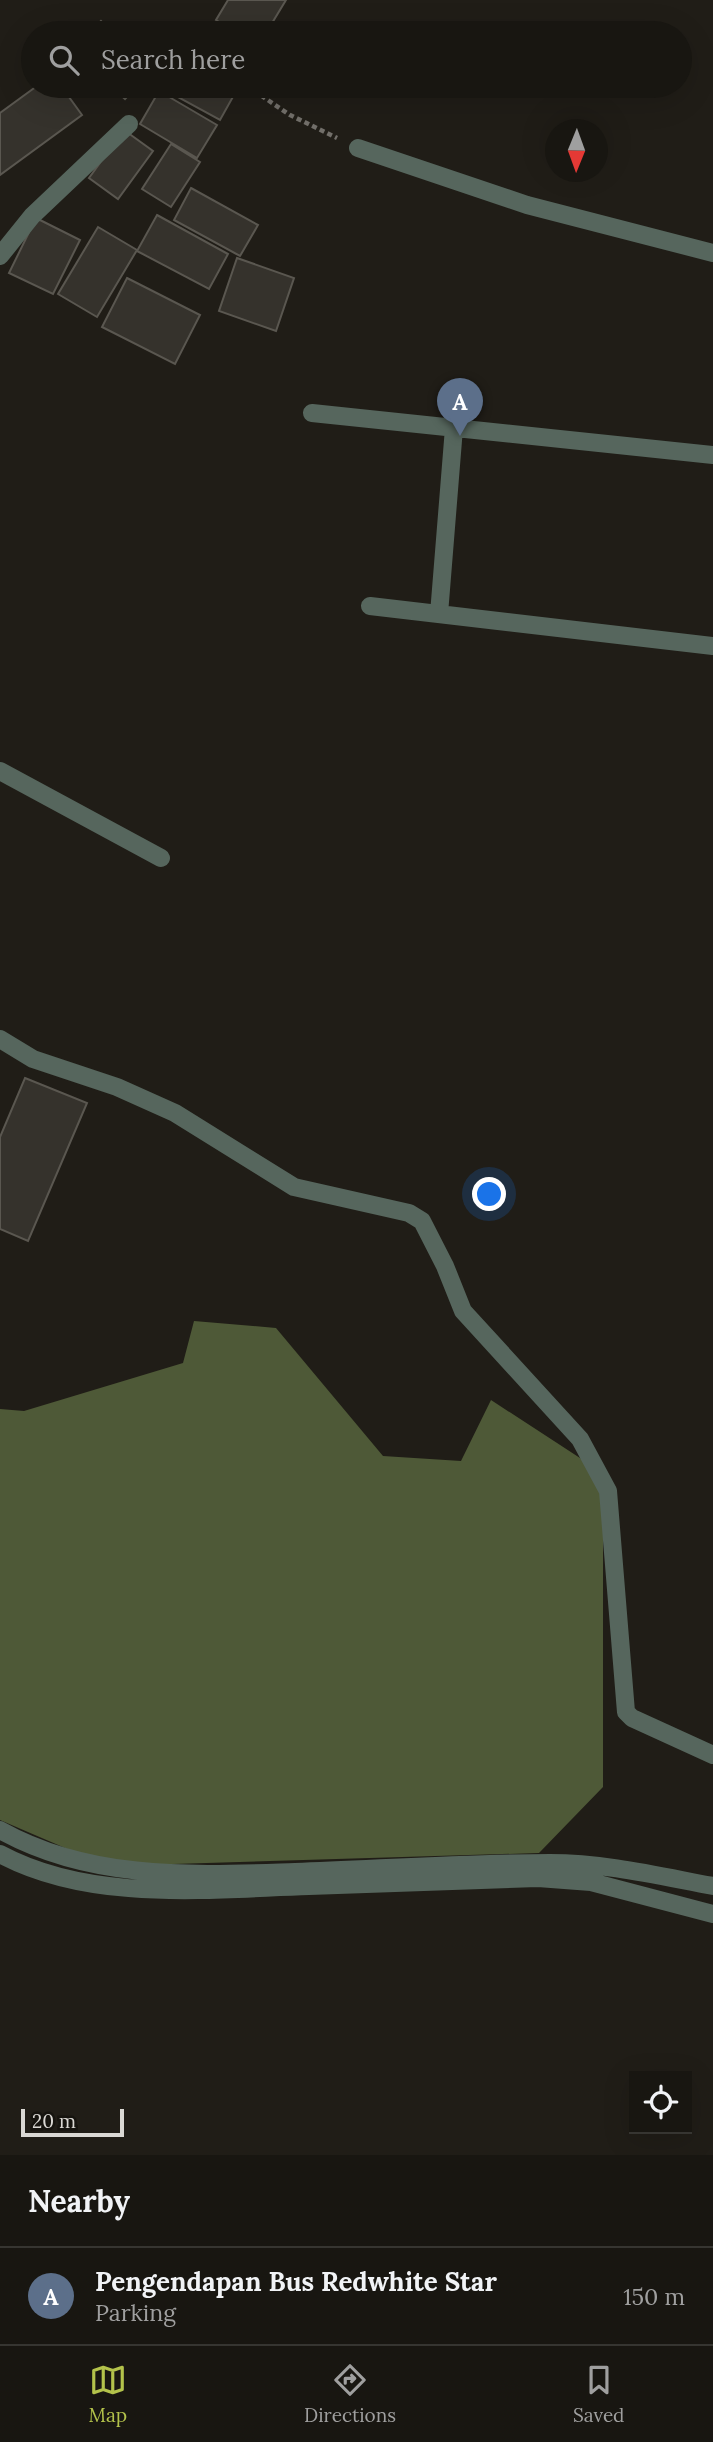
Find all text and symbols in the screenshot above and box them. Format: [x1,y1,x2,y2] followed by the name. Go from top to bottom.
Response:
[21,21,692,98] search box
[45,41,83,79] icon: search
[101,43,245,76] text: Search here
[545,119,608,182] north arrow
[437,378,483,436] pin: A
[472,1177,506,1211] your location
[629,2071,692,2134] map controls
[629,2071,692,2134] button: locate
[21,2106,124,2138] scale bar
[32,2109,76,2133] text: 20 m
[28,2182,130,2220] text: Nearby
[95,2265,497,2298] text: Pengendapan Bus Redwhite Star
[43,2282,59,2311] text: A
[623,2282,685,2311] text: 150 m
[95,2298,176,2327] text: Parking
[89,2361,127,2427] tab: Map
[304,2361,396,2427] tab: Directions
[573,2361,624,2427] tab: Saved

